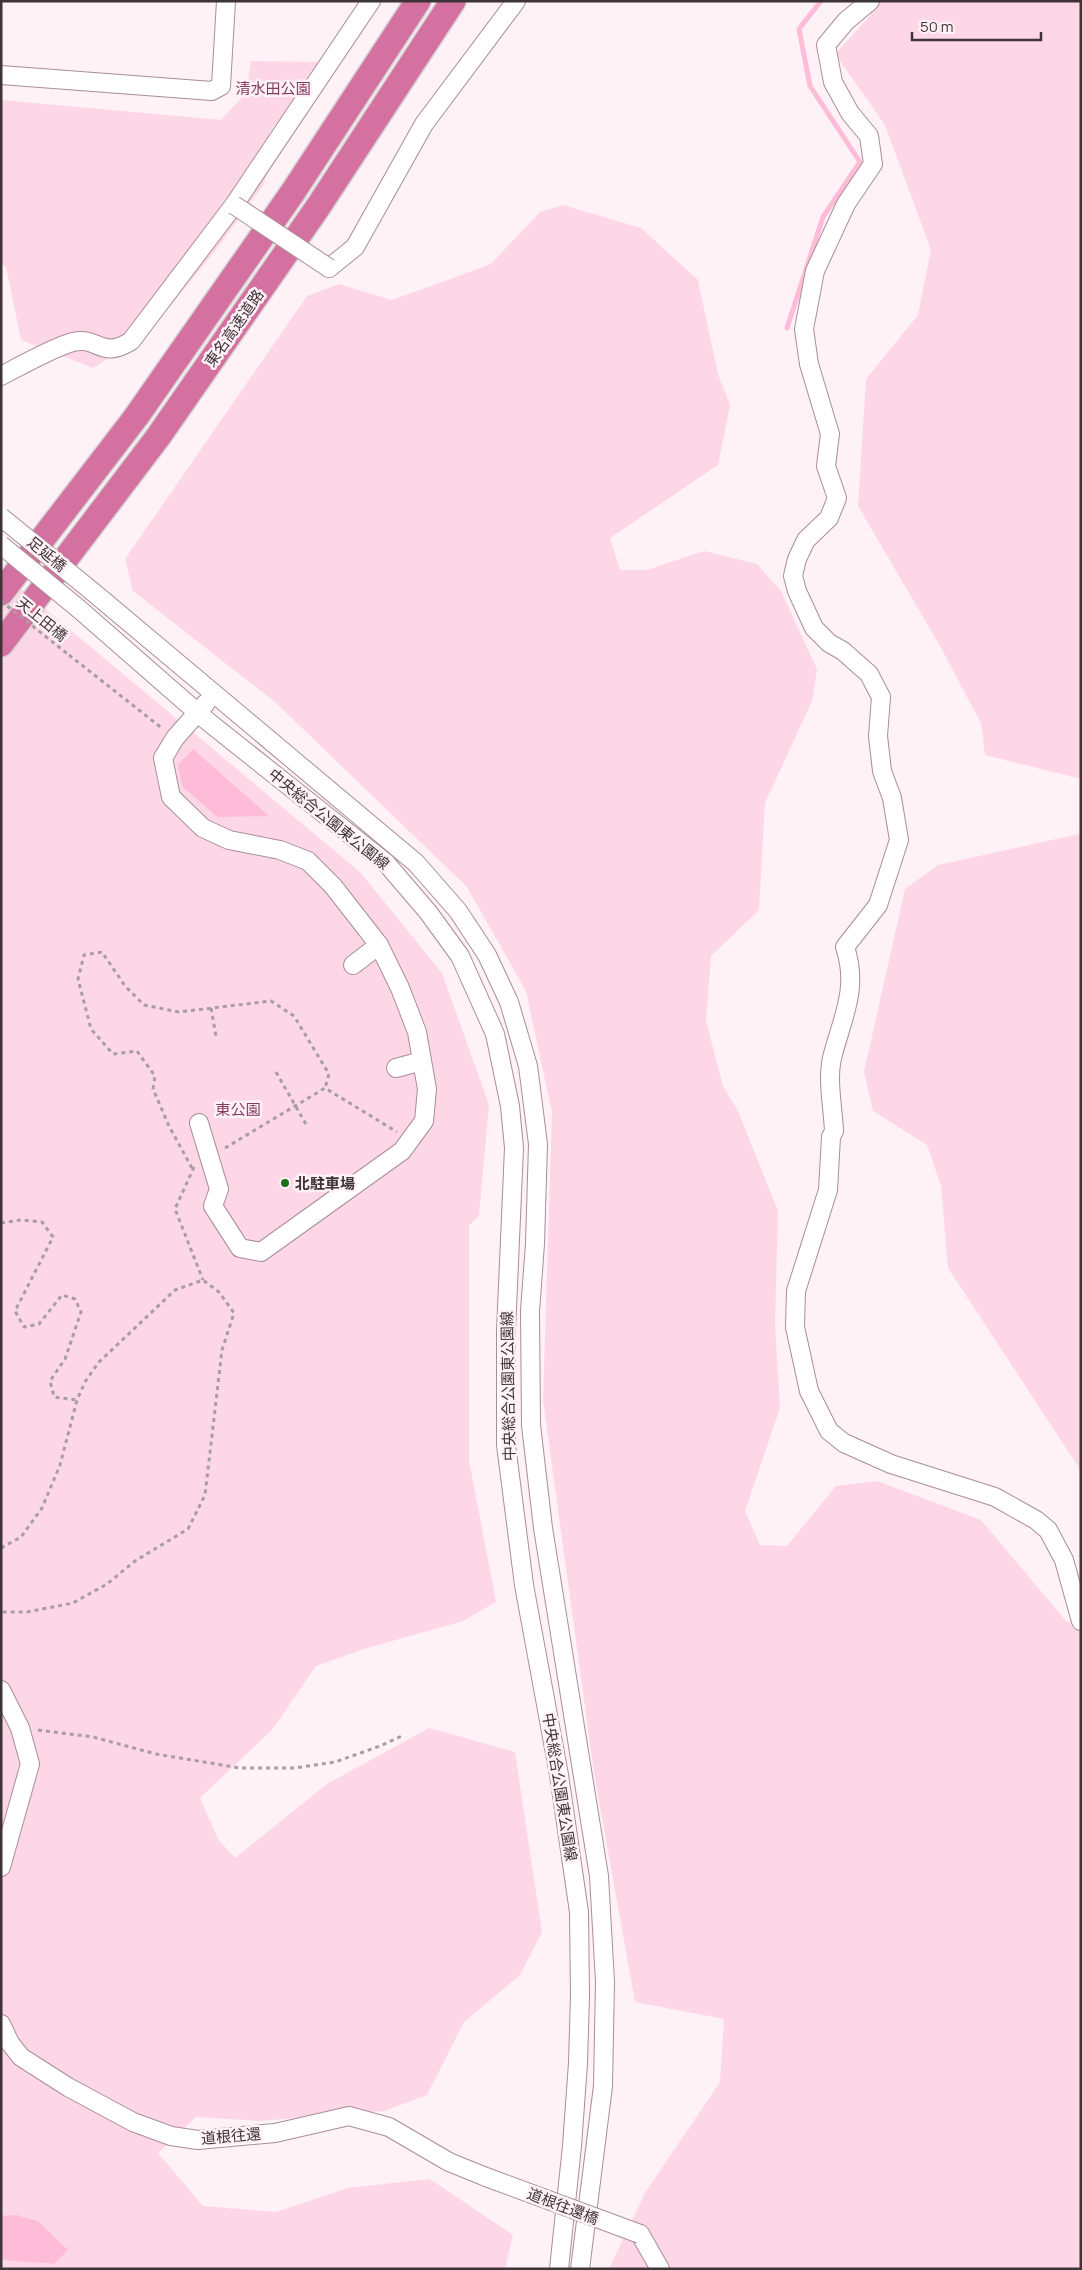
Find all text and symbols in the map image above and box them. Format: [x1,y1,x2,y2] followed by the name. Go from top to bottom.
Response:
[912,10,1041,42] scale bar
[920,16,954,37] text: 50 m
[235,78,311,99] park label: 清水田公園
[200,285,268,371] street label: 東名高速道路
[23,532,71,576] street label: 足延橋
[12,592,72,646] street label: 天上田橋
[264,764,394,874] street label: 中央総合公園東公園線
[215,1099,261,1120] park label: 東公園
[295,1173,355,1194] place label: 北駐車場
[279,1177,291,1189] marker: 北駐車場
[496,1311,520,1461] street label: 中央総合公園東公園線
[538,1711,582,1863] street label: 中央総合公園東公園線
[200,2123,262,2149] street label: 道根往還
[524,2183,602,2229] street label: 道根往還橋

